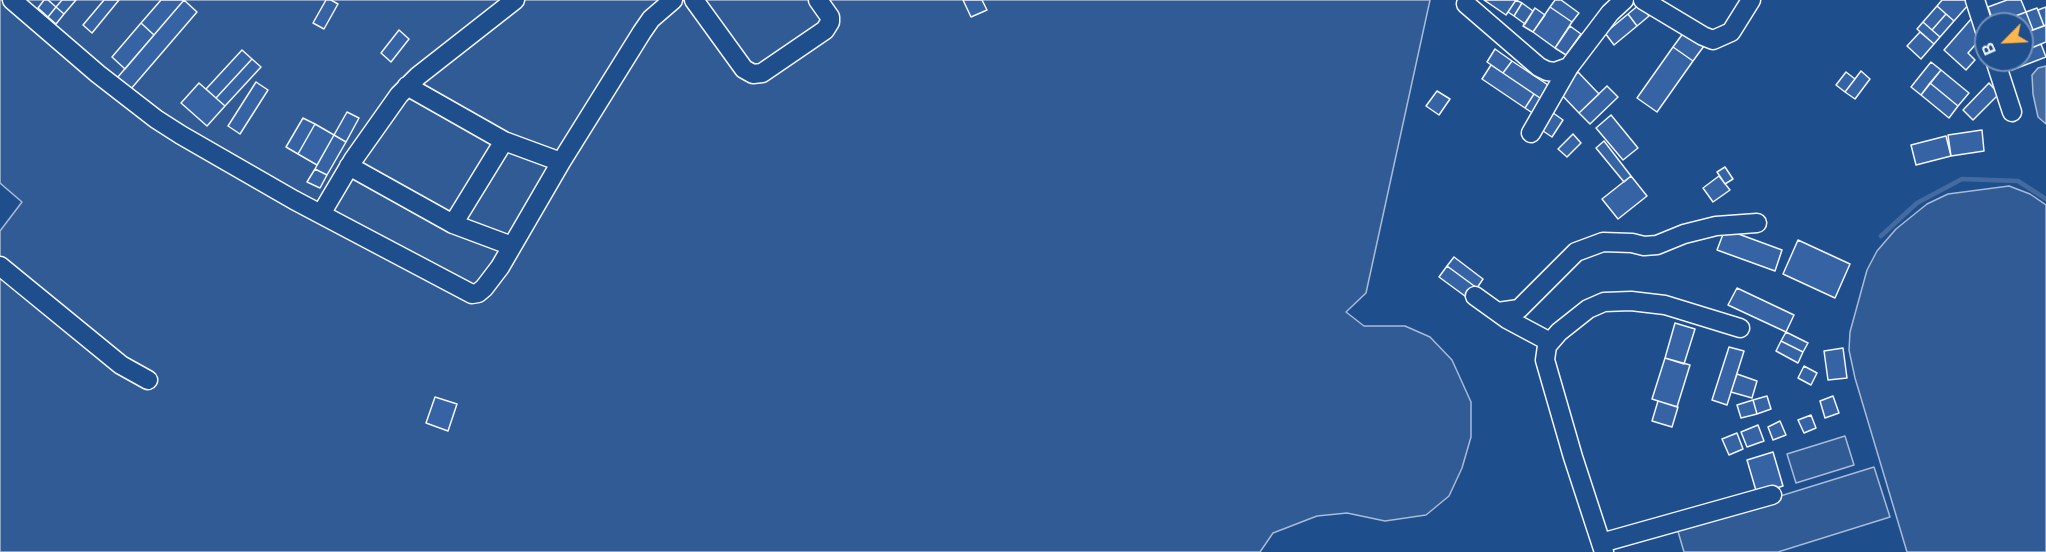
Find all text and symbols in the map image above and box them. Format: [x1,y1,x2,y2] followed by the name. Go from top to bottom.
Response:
[1974,12,2034,72] north arrow
[1979,40,1999,57] text: B

